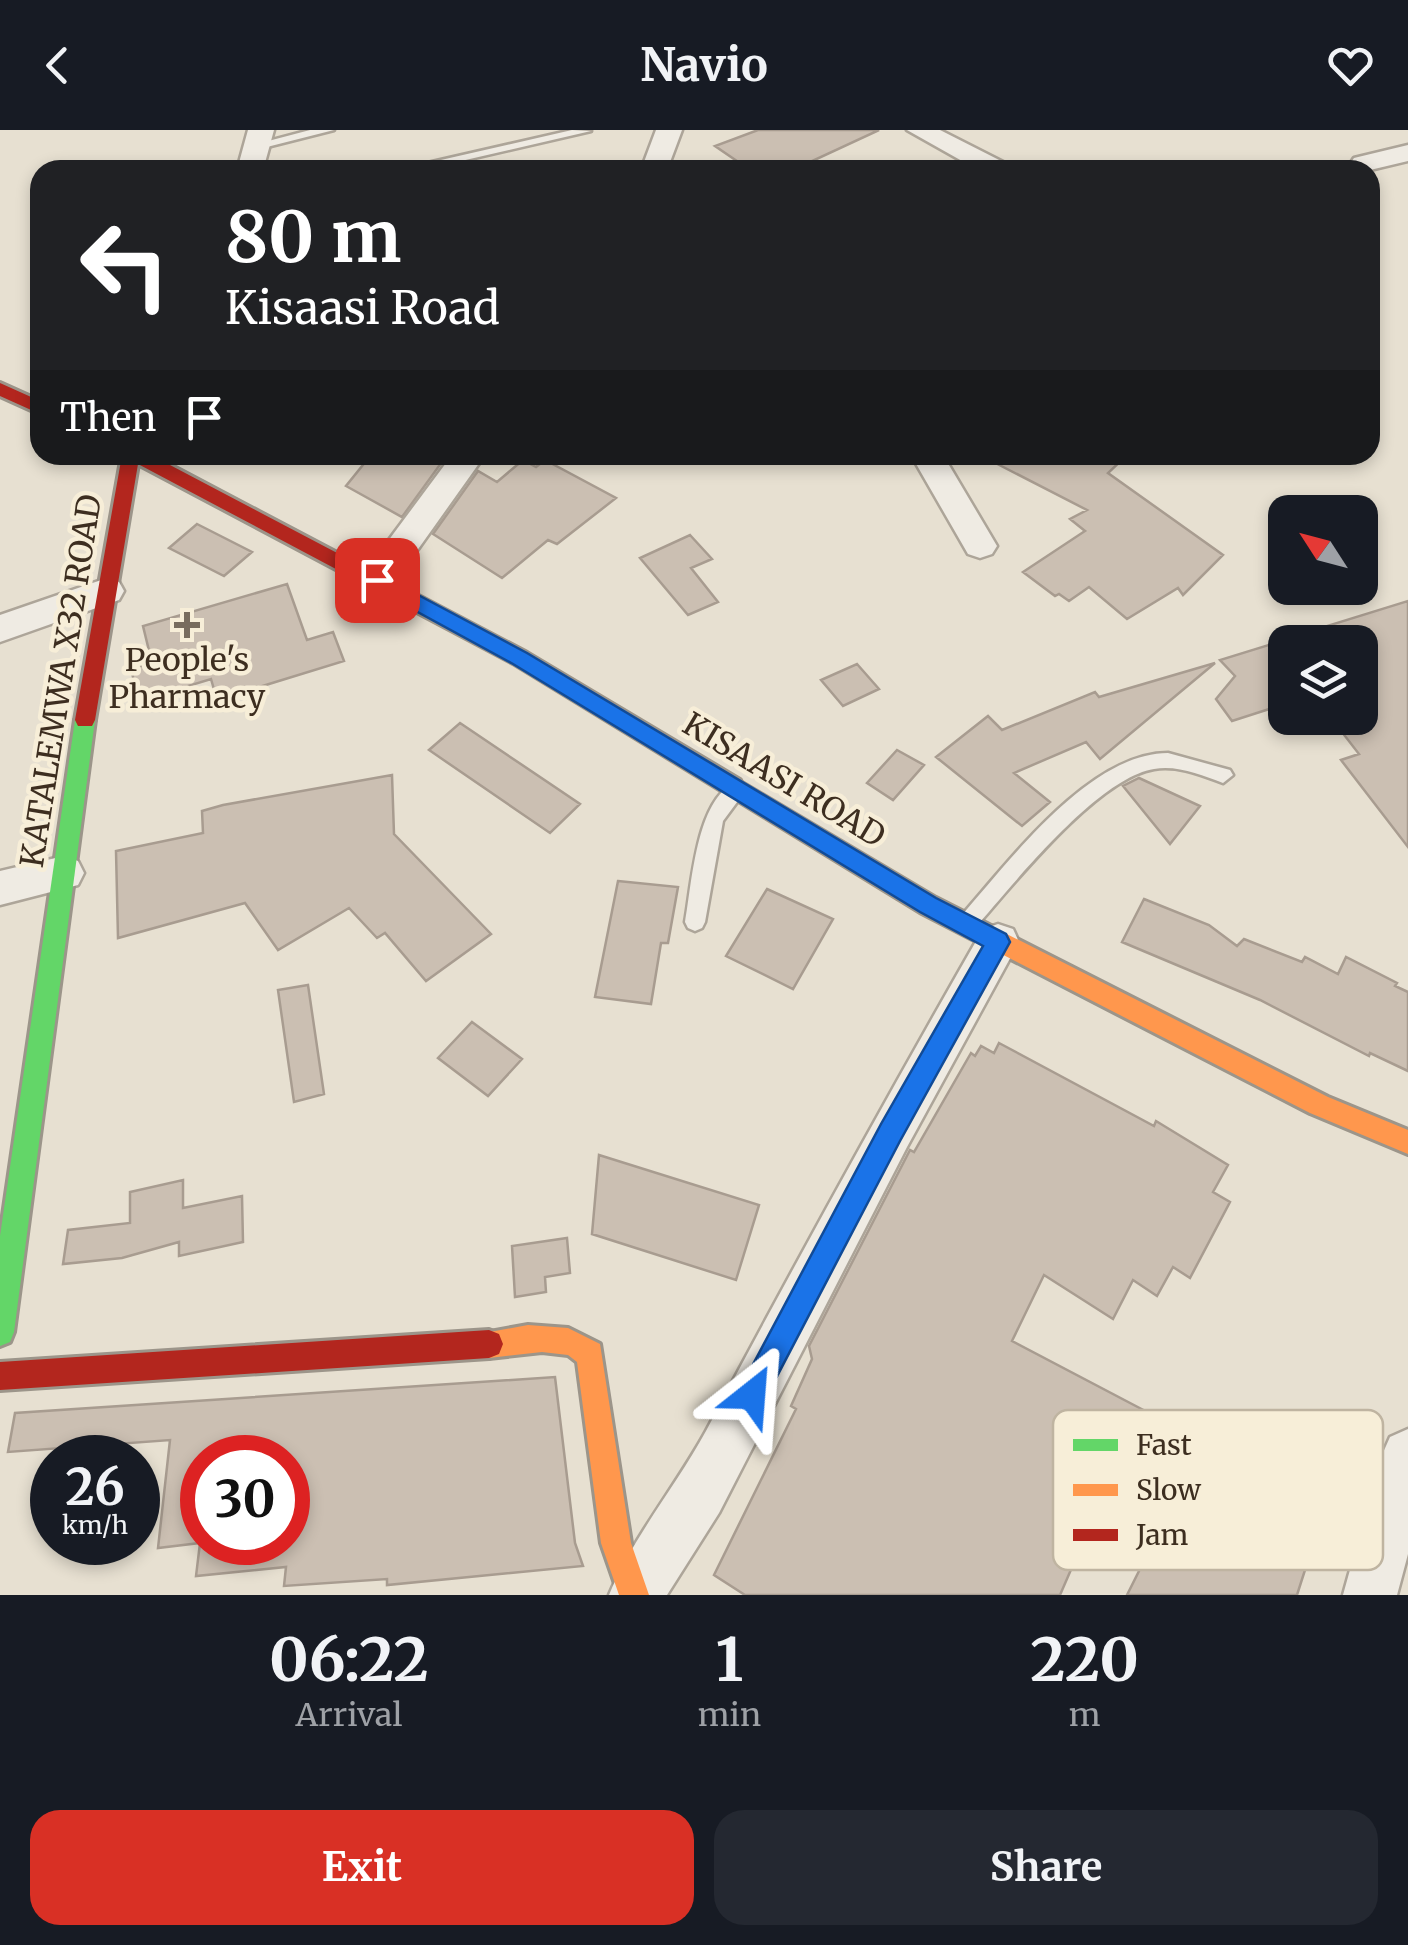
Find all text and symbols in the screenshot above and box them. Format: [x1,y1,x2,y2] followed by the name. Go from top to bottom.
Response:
[640,37,768,93] text: Navio
[30,38,85,93] icon: back
[1323,38,1378,93] icon: heart
[225,193,401,281] text: 80 m
[60,200,190,330] icon: left
[225,280,500,336] text: Kisaasi Road
[177,390,232,445] icon: arrive
[60,394,157,441] text: Then
[12,492,110,870] street label: KATALEMWA X32 ROAD
[1268,495,1378,605] north arrow
[1268,495,1378,735] map controls
[335,538,420,623] pin
[350,553,405,608] icon: arrive
[176,614,198,636] marker: People's Pharmacy
[1268,625,1378,735] button: layers
[109,640,266,717] place label: People's Pharmacy
[676,704,892,856] street label: KISAASI ROAD
[700,1343,804,1447] position arrow
[1053,1410,1383,1570] legend
[1136,1427,1192,1463] text: Fast
[180,1435,310,1565] speed limit sign: 30
[65,1456,125,1519] text: 26
[1136,1472,1201,1508] text: Slow
[62,1509,128,1541] text: km/h
[1135,1517,1189,1553] text: Jam
[269,1622,429,1697] text: 06:22
[716,1622,743,1697] text: 1
[1030,1622,1139,1697] text: 220
[295,1695,402,1735] text: Arrival
[698,1695,761,1735] text: min
[1069,1695,1100,1735] text: m
[30,1810,694,1925] button: Exit
[714,1810,1378,1925] button: Share

